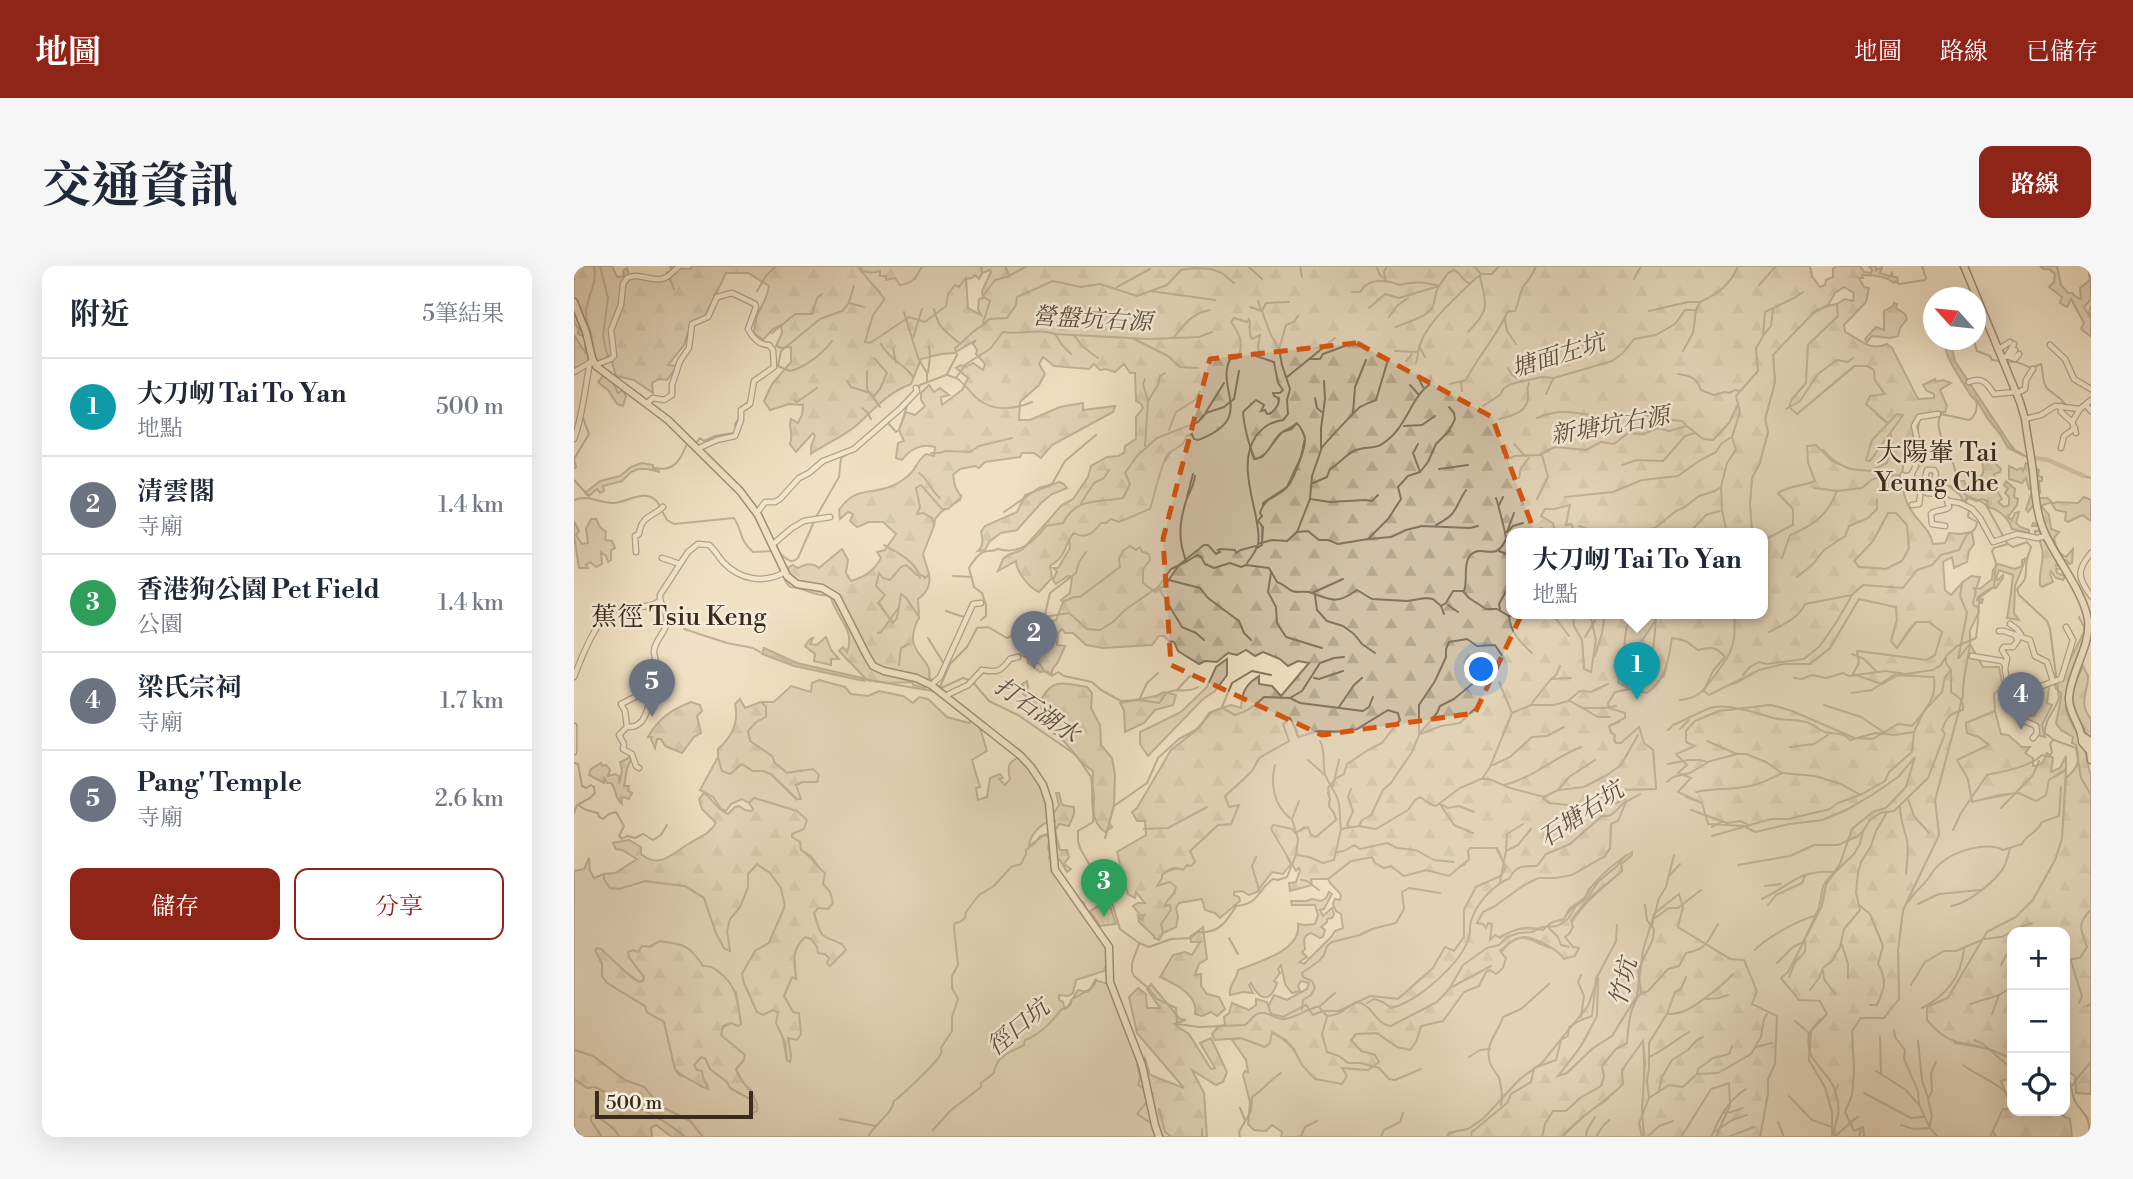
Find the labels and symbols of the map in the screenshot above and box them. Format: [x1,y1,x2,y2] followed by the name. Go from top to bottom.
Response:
[1923,287,1986,350] north arrow
[1031,302,1157,338] water label: 營盤坑右源
[1508,326,1612,384] water label: 塘面左坑
[1548,400,1676,451] water label: 新塘坑右源
[1873,437,1999,499] district label: 大陽輋 Tai Yeung Che
[591,601,767,633] district label: 蕉徑 Tsiu Keng
[1011,611,1057,669] pin: 2
[1614,642,1660,700] pin: 1
[1464,652,1498,686] your location
[629,659,675,717] pin: 5
[988,672,1086,751] water label: 打石湖水
[1998,672,2044,730] pin: 4
[1533,773,1633,854] water label: 石塘右坑
[1081,859,1127,917] pin: 3
[1604,951,1645,1009] water label: 竹坑
[981,991,1059,1062] water label: 徑口坑
[595,1088,752,1120] scale bar

